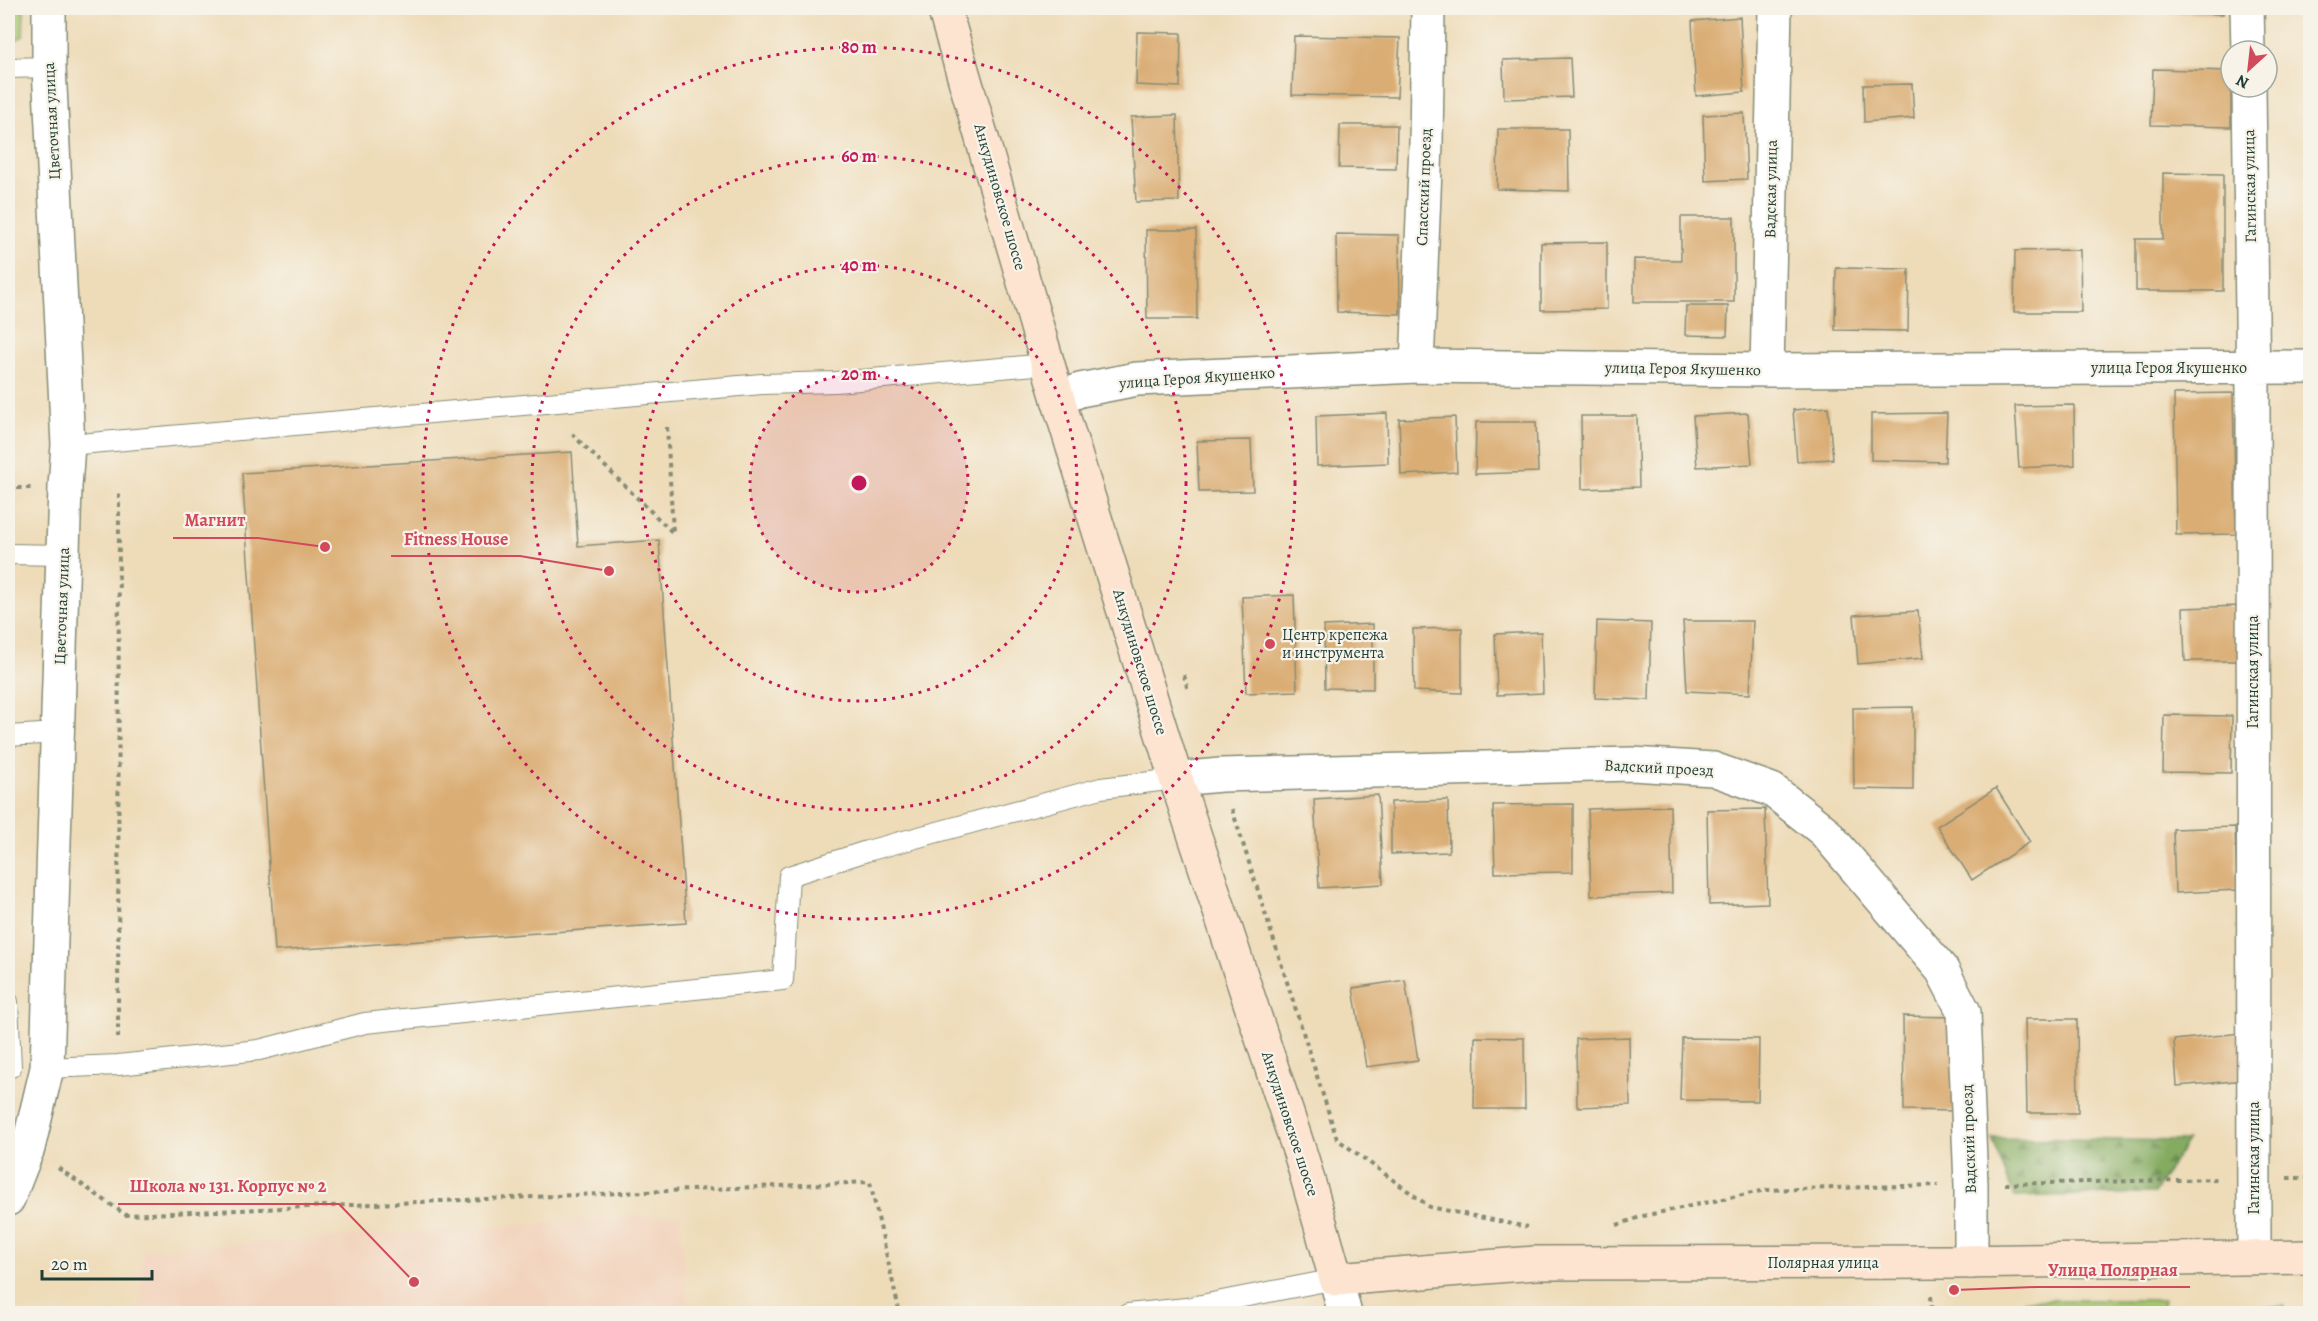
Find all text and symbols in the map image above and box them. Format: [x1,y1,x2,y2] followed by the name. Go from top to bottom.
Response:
[841,35,877,59] text: 80 m
[2219,39,2279,99] north arrow
[38,61,66,180] street label: Цветочная улица
[2232,69,2253,94] text: N
[968,120,1031,273] street label: Анкудиновское шоссе
[1411,128,1437,246] street label: Спасский проезд
[2238,128,2262,243] street label: Гагинская улица
[1759,139,1783,239] street label: Вадская улица
[841,144,877,168] text: 60 m
[841,253,877,277] text: 40 m
[1604,357,1761,381] street label: улица Героя Якушенко
[2090,357,2247,379] street label: улица Героя Якушенко
[841,362,877,386] text: 20 m
[1117,362,1276,394] street label: улица Героя Якушенко
[849,473,869,493] centre of rings
[173,502,258,538] callout: Магнит
[185,508,245,532] text: Магнит
[391,520,520,556] callout: Fitness House
[404,527,508,551] text: Fitness House
[49,546,75,665] street label: Цветочная улица
[1107,585,1173,738] street label: Анкудиновское шоссе
[2242,615,2264,729] street label: Гагинская улица
[1282,624,1388,664] place label: Центр крепежа и инструмента
[1263,637,1277,651] marker: Центр крепежа и инструмента
[1604,754,1714,782] street label: Вадский проезд
[1256,1048,1324,1199] street label: Анкудиновское шоссе
[1956,1084,1982,1194] street label: Вадский проезд
[2243,1101,2265,1215] street label: Гагинская улица
[118,1168,339,1204] callout: Школа № 131. Корпус № 2
[130,1174,327,1198] text: Школа № 131. Корпус № 2
[42,1243,152,1281] scale bar
[2036,1251,2190,1287] callout: Улица Полярная
[51,1252,88,1276] text: 20 m
[1767,1252,1879,1274] street label: Полярная улица
[2048,1258,2178,1282] text: Улица Полярная

